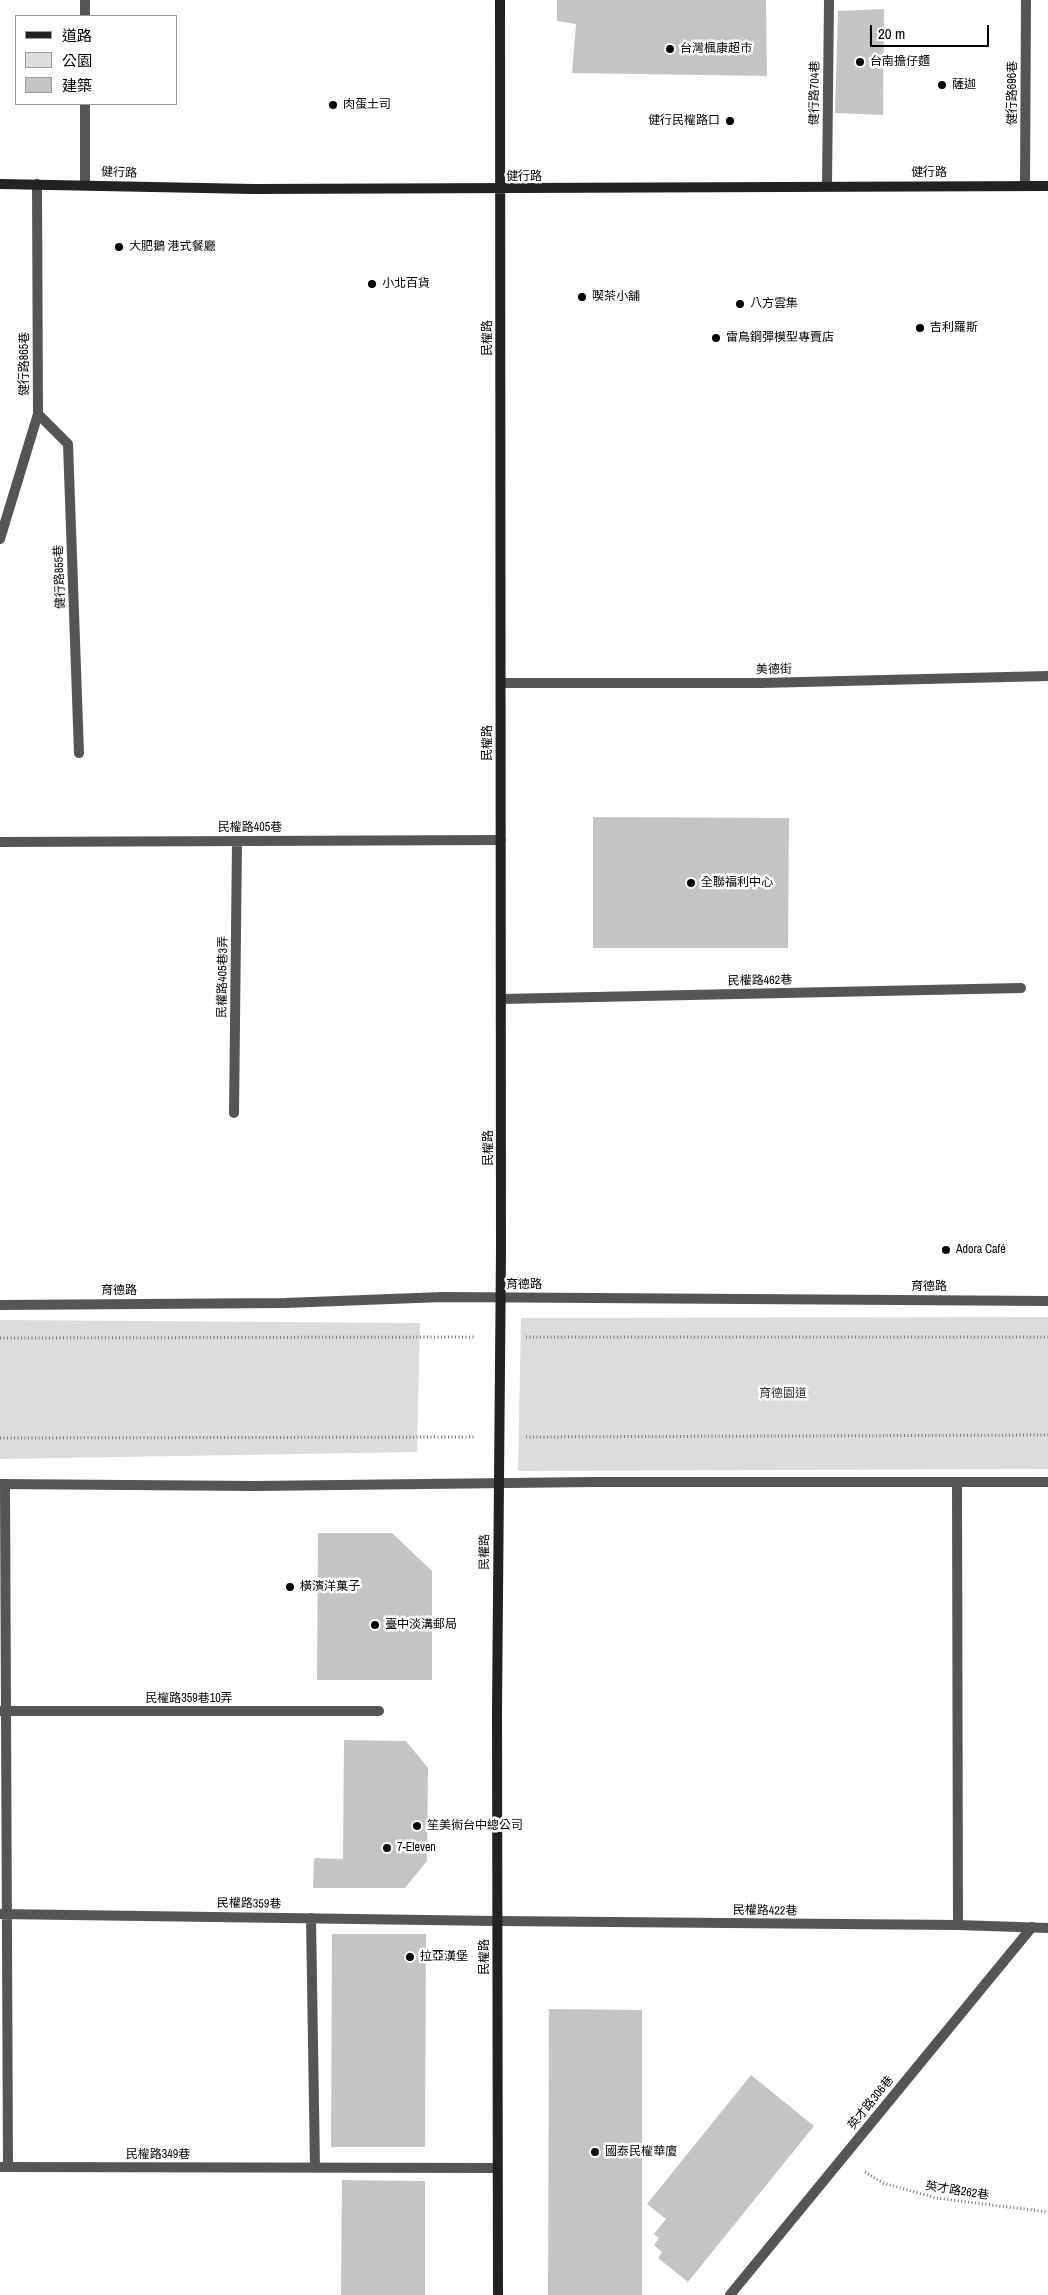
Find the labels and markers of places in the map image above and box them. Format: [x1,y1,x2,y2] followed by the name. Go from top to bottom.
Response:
[680,42,752,56] place label: 台灣楓康超市
[664,43,676,55] marker: 台灣楓康超市
[870,55,930,69] place label: 台南擔仔麵
[854,56,866,68] marker: 台南擔仔麵
[952,78,976,92] place label: 薩迦
[936,79,948,91] marker: 薩迦
[343,98,391,112] place label: 肉蛋土司
[327,99,339,111] marker: 肉蛋土司
[648,114,720,128] place label: 健行民權路口
[724,115,736,127] marker: 健行民權路口
[129,240,216,254] place label: 大肥鵝 港式餐廳
[113,241,125,253] marker: 大肥鵝 港式餐廳
[382,277,430,291] place label: 小北百貨
[366,278,378,290] marker: 小北百貨
[592,290,640,304] place label: 喫茶小舖
[576,291,588,303] marker: 喫茶小舖
[750,297,798,311] place label: 八方雲集
[734,298,746,310] marker: 八方雲集
[930,321,978,335] place label: 吉利羅斯
[914,322,926,334] marker: 吉利羅斯
[726,331,834,345] place label: 雷鳥鋼彈模型專賣店
[710,332,722,344] marker: 雷鳥鋼彈模型專賣店
[701,876,773,890] place label: 全聯福利中心
[685,877,697,889] marker: 全聯福利中心
[956,1243,1006,1257] place label: Adora Café
[940,1244,952,1256] marker: Adora Café
[300,1580,360,1594] place label: 橫濱洋菓子
[284,1581,296,1593] marker: 橫濱洋菓子
[385,1618,457,1632] place label: 臺中淡溝郵局
[369,1619,381,1631] marker: 臺中淡溝郵局
[427,1819,523,1833] place label: 笙美術台中總公司
[411,1820,423,1832] marker: 笙美術台中總公司
[397,1841,436,1855] place label: 7-Eleven
[381,1842,393,1854] marker: 7-Eleven
[420,1950,468,1964] place label: 拉亞漢堡
[404,1951,416,1963] marker: 拉亞漢堡
[605,2145,677,2159] place label: 國泰民權華廈
[589,2146,601,2158] marker: 國泰民權華廈

